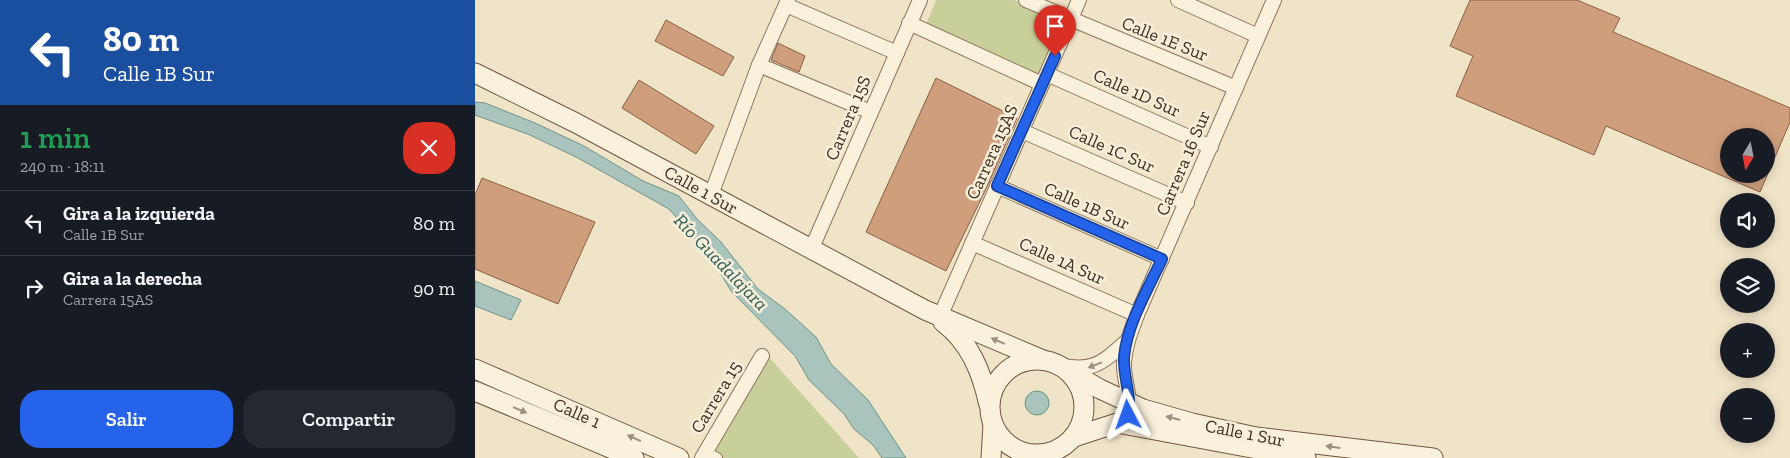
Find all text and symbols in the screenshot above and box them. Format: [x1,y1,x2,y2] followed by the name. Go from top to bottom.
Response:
[1034,5,1076,56] pin
[1041,12,1069,40] icon: arrive
[1119,12,1211,66] street label: Calle 1E Sur
[103,18,179,60] text: 80 m
[20,20,85,85] icon: left
[103,60,215,87] text: Calle 1B Sur
[1090,64,1184,122] street label: Calle 1D Sur
[820,72,876,164] street label: Carrera 15S
[961,101,1023,203] street label: Carrera 15AS
[1151,107,1215,219] street label: Carrera 16 Sur
[20,120,90,156] text: 1 min
[1065,120,1159,178] street label: Calle 1C Sur
[403,122,455,174] button: close
[1720,128,1775,182] north arrow
[1720,128,1775,443] map controls
[20,157,105,176] text: 240 m · 18:11
[660,161,742,219] street label: Calle 1 Sur
[1041,177,1133,235] street label: Calle 1B Sur
[1720,193,1775,248] button: sound
[63,202,215,225] text: Gira a la izquierda
[20,209,48,237] icon: left
[669,209,773,315] water label: Río Guadalajara
[413,212,455,235] text: 80 m
[63,225,144,244] text: Calle 1B Sur
[1016,232,1108,290] street label: Calle 1A Sur
[1720,258,1775,313] button: layers
[63,267,202,290] text: Gira a la derecha
[20,274,48,302] icon: right
[413,277,455,300] text: 90 m
[63,290,153,309] text: Carrera 15AS
[1720,323,1775,378] button: +
[991,336,1005,344] one-way arrow
[686,357,746,437] street label: Carrera 15
[1088,361,1102,369] one-way arrow
[1101,388,1153,440] position arrow
[1720,388,1775,443] button: −
[20,390,233,448] button: Salir
[243,390,455,448] button: Compartir
[550,393,604,433] street label: Calle 1
[513,407,527,415] one-way arrow
[1166,413,1181,421] one-way arrow
[1203,415,1287,451] street label: Calle 1 Sur
[627,434,641,442] one-way arrow
[1324,443,1340,451] one-way arrow

